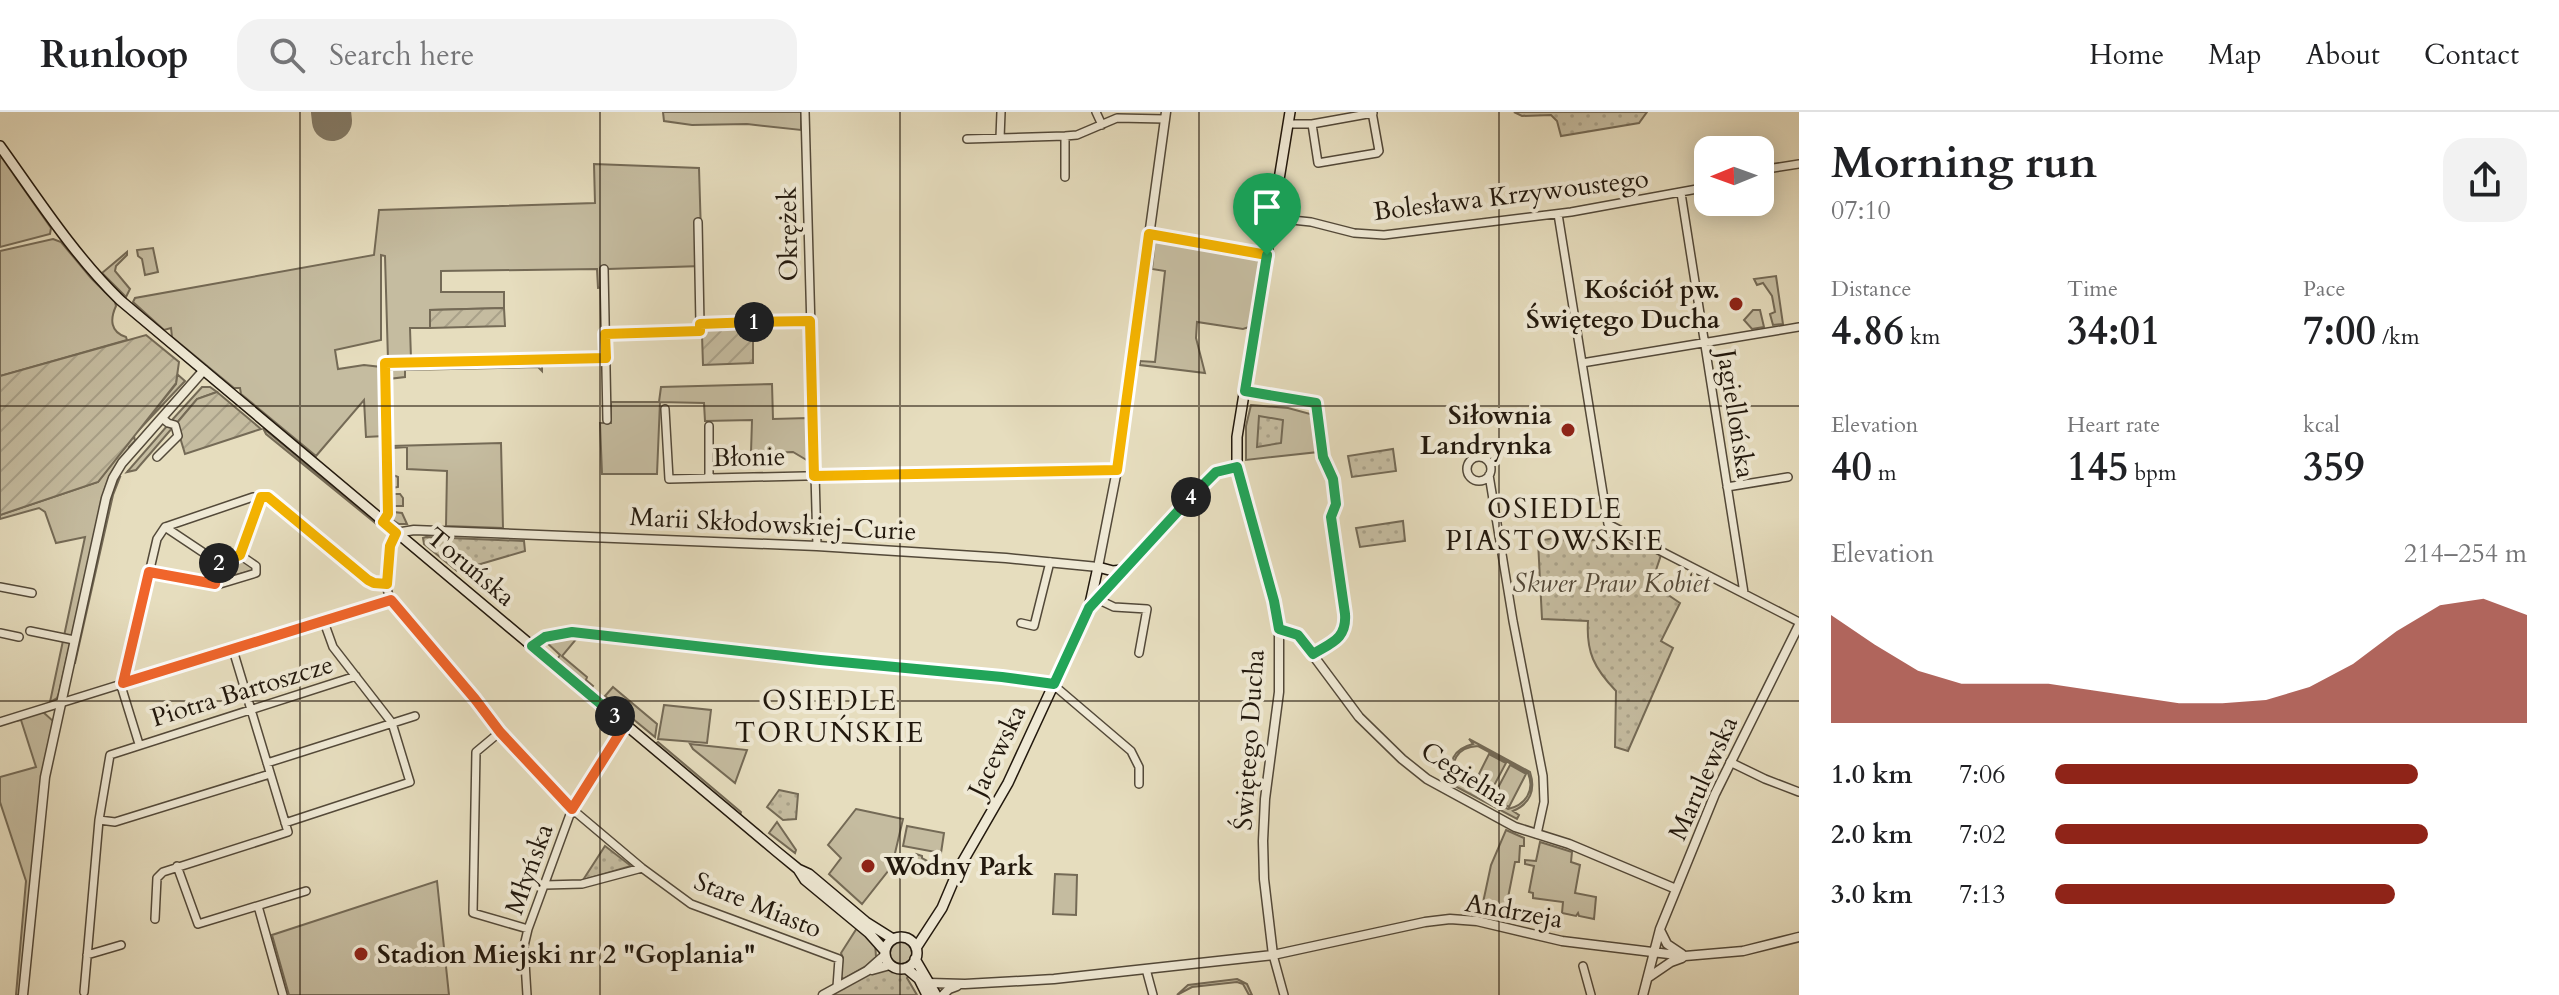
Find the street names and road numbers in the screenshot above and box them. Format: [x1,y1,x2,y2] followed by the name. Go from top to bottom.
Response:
[1371,161,1651,229] street label: Bolesława Krzywoustego
[770,186,806,282] street label: Okrężek
[1708,343,1763,481] street label: Jagiellońska
[712,439,786,475] street label: Błonie
[629,499,917,549] street label: Marii Skłodowskiej-Curie
[419,520,523,614] street label: Toruńska
[147,647,337,735] street label: Piotra Bartoszcze
[1225,648,1273,832] street label: Świętego Ducha
[958,699,1034,806] street label: Jacewska
[1660,710,1746,846] street label: Marulewska
[1414,733,1516,815] street label: Cegielna
[496,819,562,919] street label: Młyńska
[689,864,827,946] street label: Stare Miasto
[1462,885,1566,937] street label: Andrzeja

